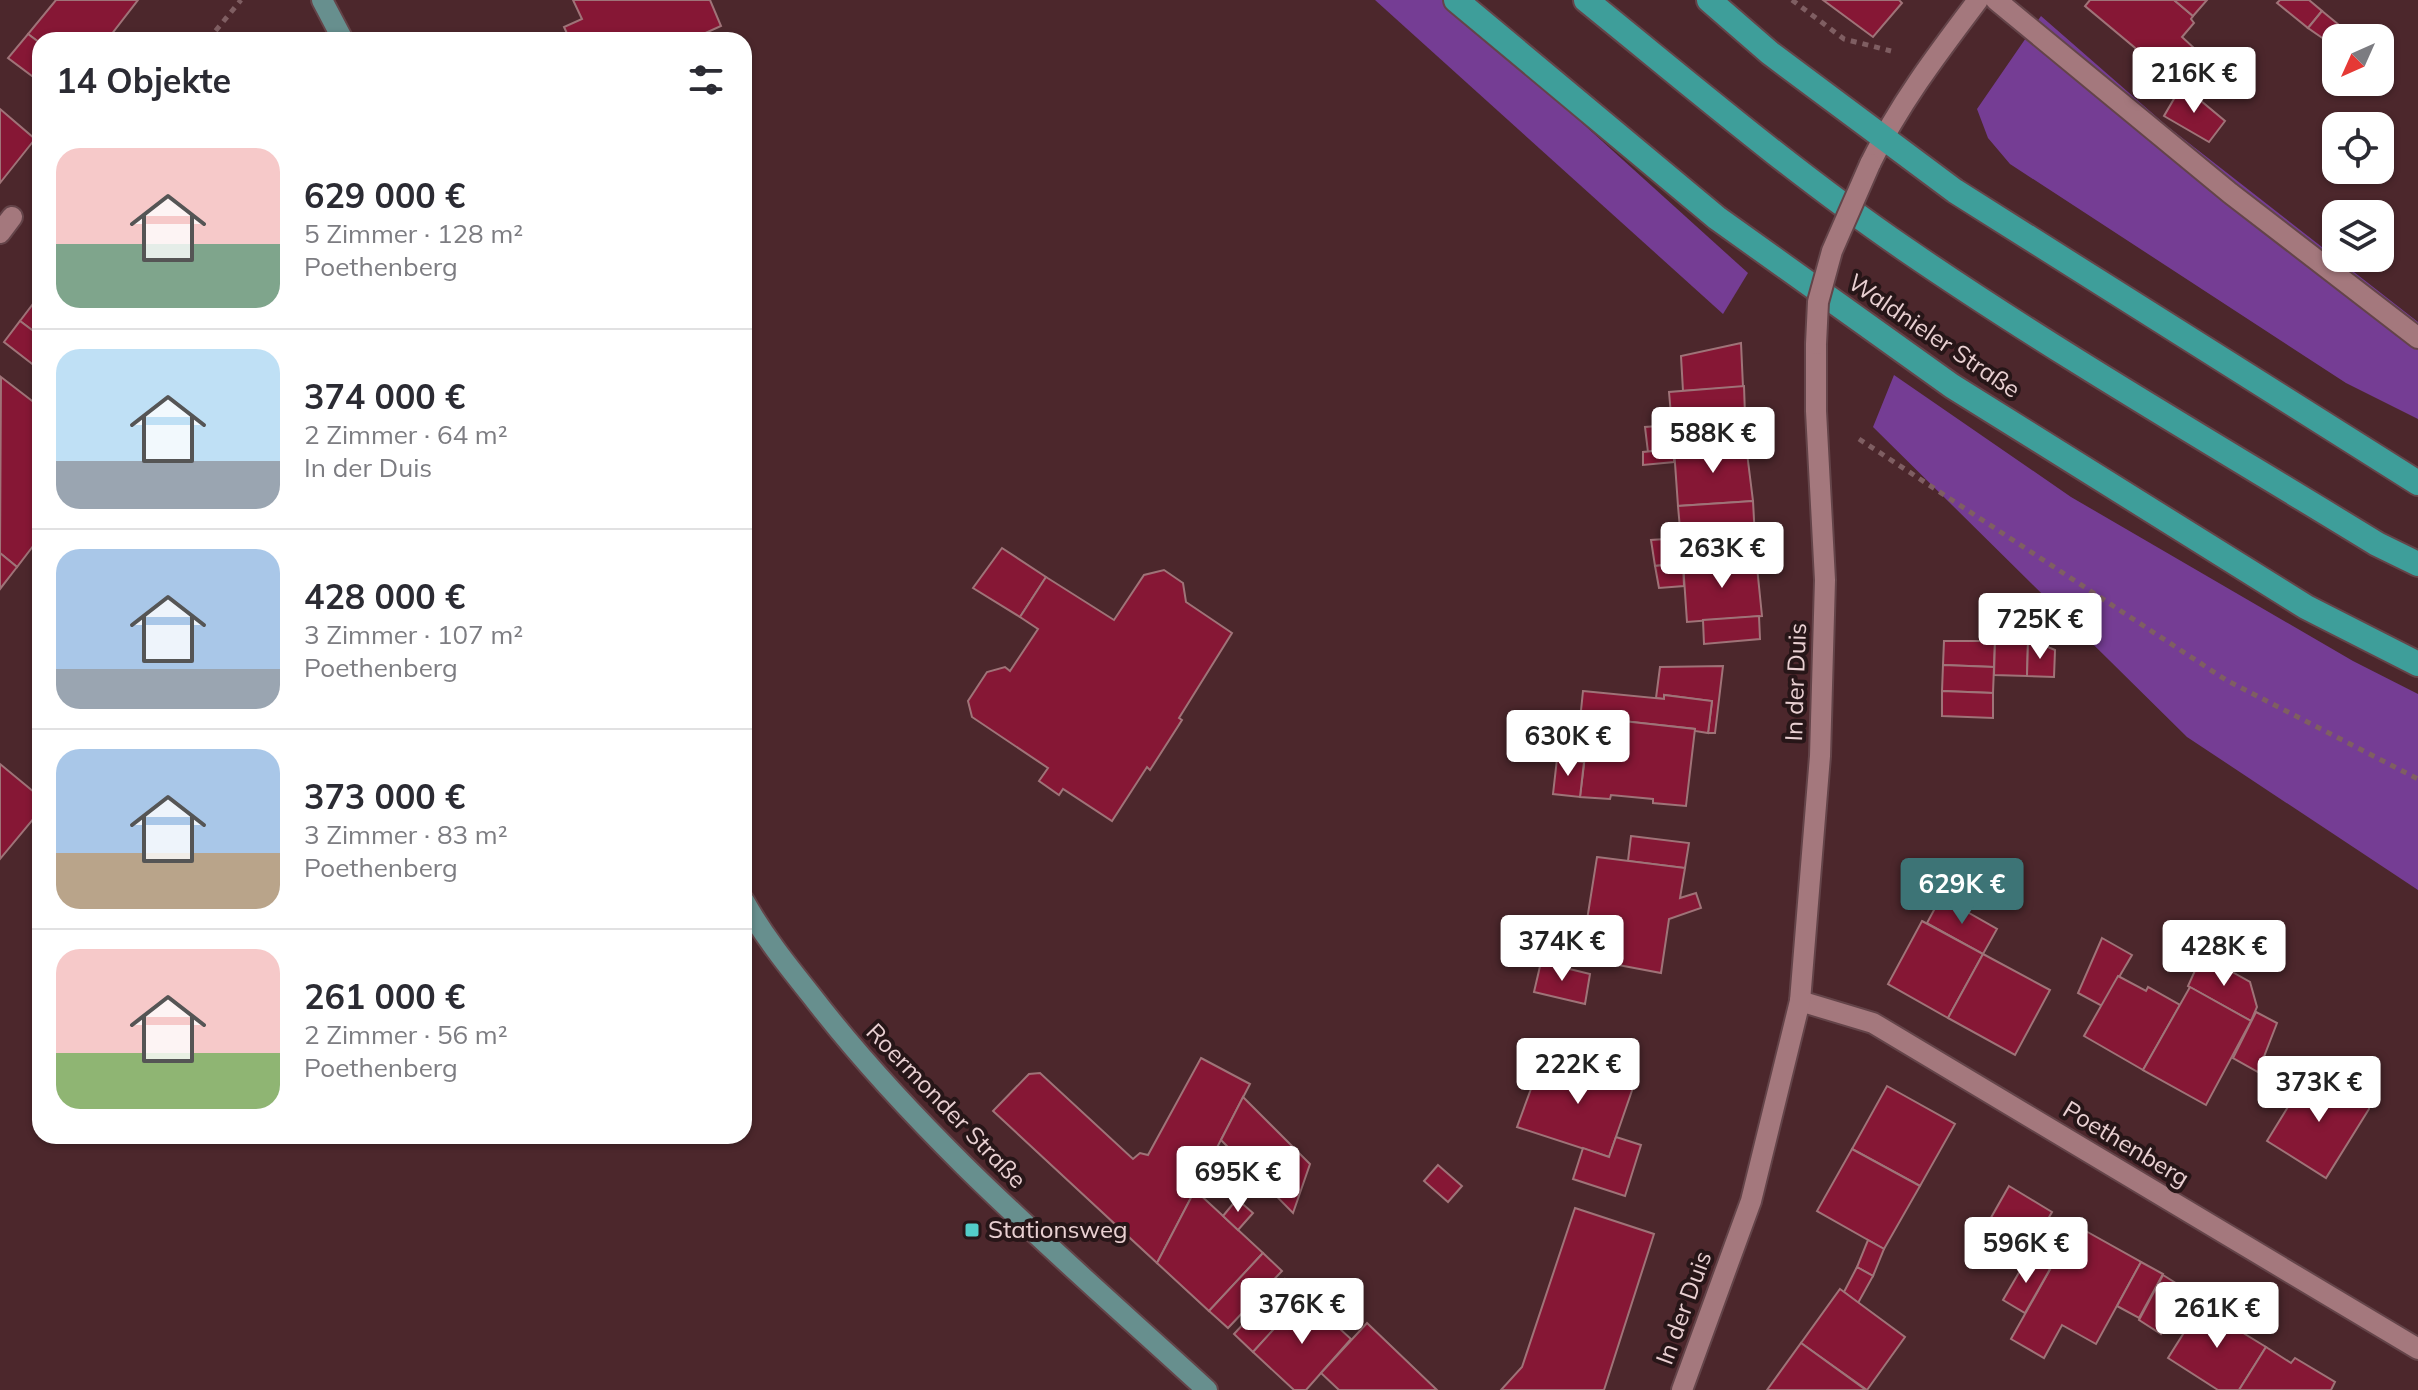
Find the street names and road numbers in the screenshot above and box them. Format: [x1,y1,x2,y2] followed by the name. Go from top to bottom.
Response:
[1843,267,2026,404] street label: Waldnieler Straße
[1778,622,1812,742] street label: In der Duis
[860,1017,1033,1194] street label: Roermonder Straße
[2058,1094,2195,1193] street label: Poethenberg
[1649,1247,1717,1368] street label: In der Duis

